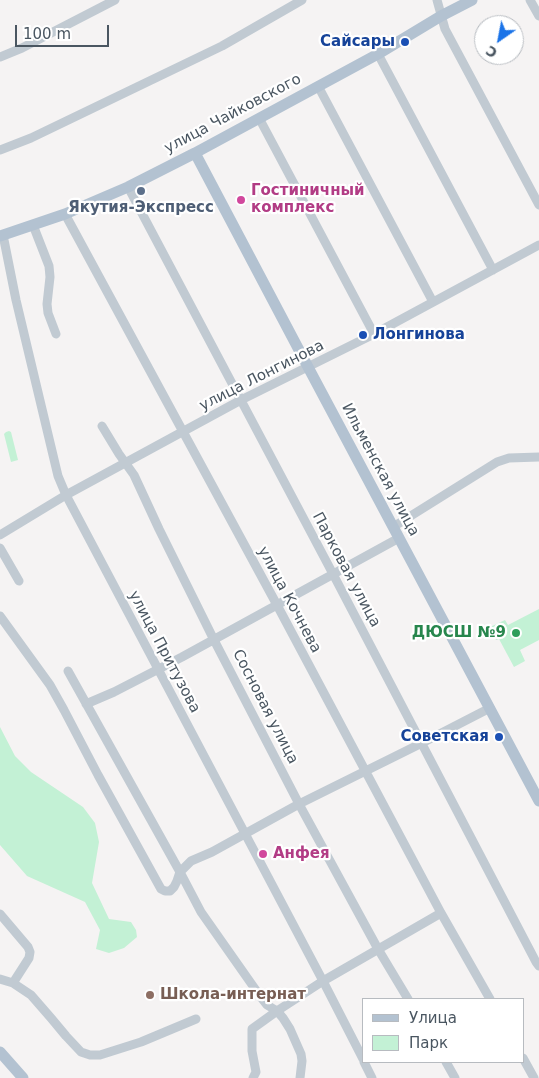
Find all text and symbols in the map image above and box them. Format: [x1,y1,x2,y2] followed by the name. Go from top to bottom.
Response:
[18,15,111,47] scale bar
[474,15,524,65] north arrow
[23,25,71,43] text: 100 m
[320,33,395,51] place label: Сайсары
[399,36,411,48] marker: Сайсары
[483,42,500,61] text: С
[162,70,304,158] street label: улица Чайковского
[251,182,365,217] place label: Гостиничный комплекс
[135,185,147,197] marker: Якутия-Экспресс
[235,194,247,206] marker: Гостиничный комплекс
[68,199,214,217] place label: Якутия-Экспресс
[373,326,465,344] place label: Лонгинова
[357,329,369,341] marker: Лонгинова
[197,337,327,415] street label: улица Лонгинова
[337,400,423,540] street label: Ильменская улица
[308,509,384,631] street label: Парковая улица
[253,544,325,656] street label: улица Кочнева
[124,588,204,716] street label: улица Притузова
[412,624,506,642] place label: ДЮСШ №9
[510,627,522,639] marker: ДЮСШ №9
[228,647,302,767] street label: Сосновая улица
[401,728,489,746] place label: Советская
[493,731,505,743] marker: Советская
[273,845,330,863] place label: Анфея
[257,848,269,860] marker: Анфея
[160,986,306,1004] place label: Школа-интернат
[144,989,156,1001] marker: Школа-интернат
[362,998,524,1063] legend
[409,1009,457,1027] text: Улица
[409,1034,448,1052] text: Парк

